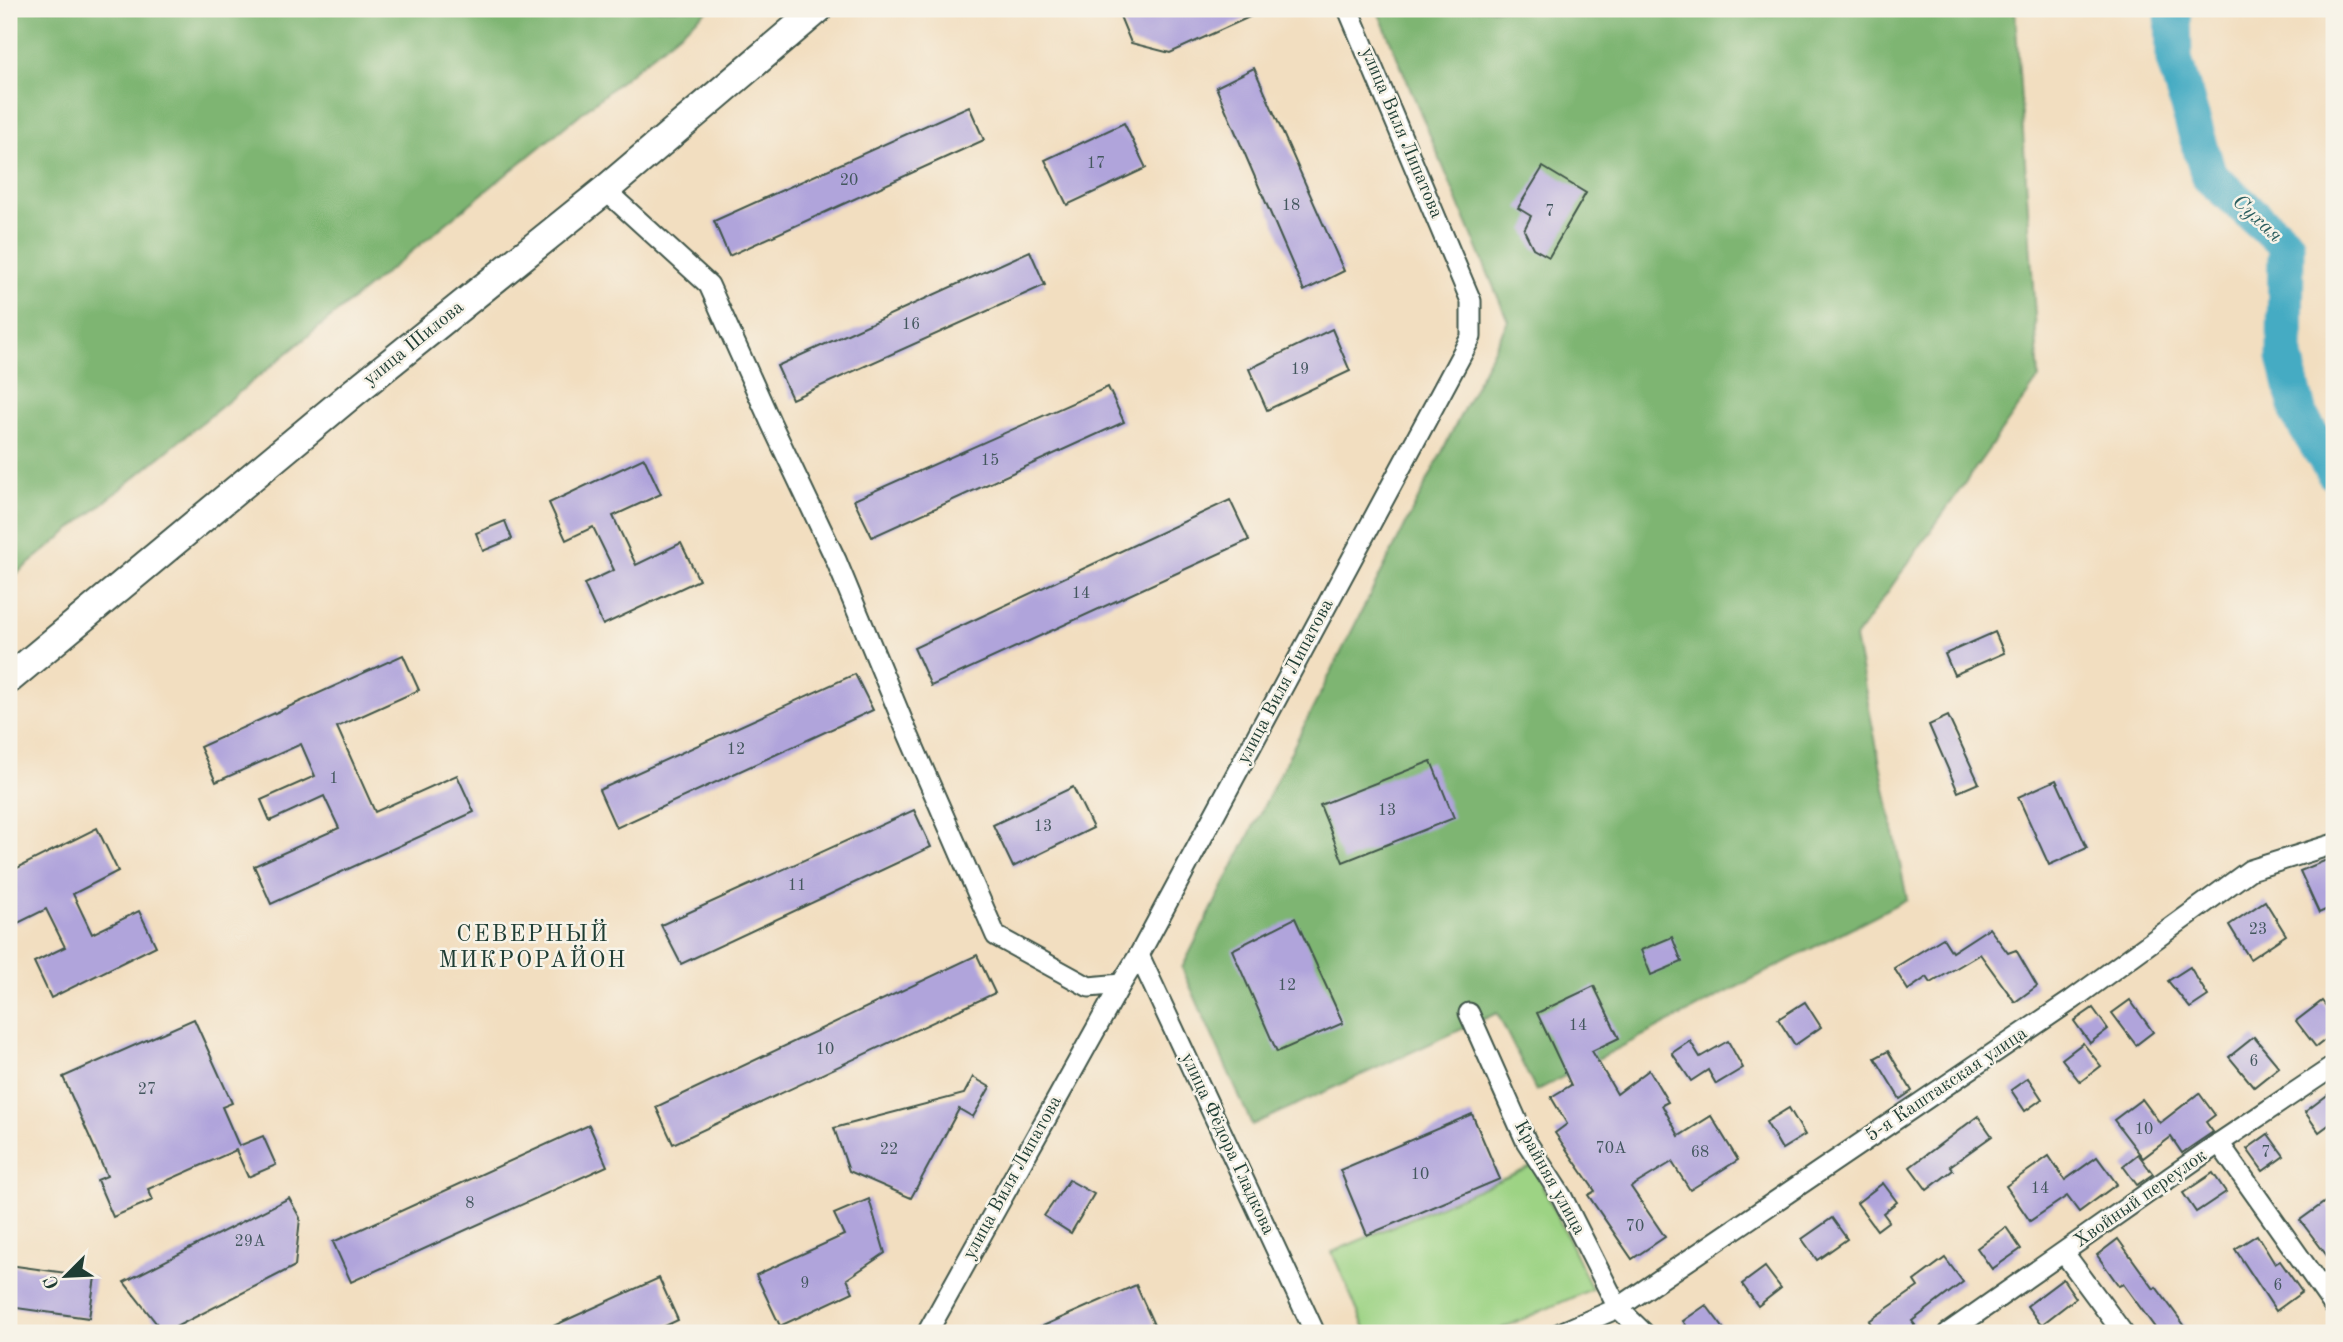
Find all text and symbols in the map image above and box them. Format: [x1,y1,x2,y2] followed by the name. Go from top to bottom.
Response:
[1356,45,1446,222] street label: улица Виля Липатова
[1087,156,1105,172] house number: 17
[840,173,858,189] house number: 20
[2228,191,2286,247] water label: Сухая
[1282,198,1300,214] house number: 18
[1545,204,1555,220] house number: 7
[360,298,468,390] street label: улица Шилова
[902,317,920,333] house number: 16
[1291,362,1309,378] house number: 19
[981,453,999,469] house number: 15
[1072,586,1090,602] house number: 14
[1234,596,1338,768] street label: улица Виля Липатова
[727,742,745,758] house number: 12
[329,771,339,787] house number: 1
[1378,803,1396,819] house number: 13
[1034,819,1052,835] house number: 13
[788,878,806,894] house number: 11
[439,918,627,972] district label: СЕВЕРНЫЙ МИКРОРАЙОН
[2249,922,2267,938] house number: 23
[1278,978,1296,994] house number: 12
[1569,1018,1587,1034] house number: 14
[1863,1024,2032,1146] street label: 5-я Каштакская улица
[816,1042,834,1058] house number: 10
[1177,1050,1278,1238] street label: улица Фёдора Гладкова
[2249,1054,2259,1070] house number: 6
[138,1082,156,1098] house number: 27
[960,1093,1066,1263] street label: улица Виля Липатова
[1510,1118,1588,1239] street label: Крайняя улица
[2135,1122,2153,1138] house number: 10
[1596,1141,1626,1157] house number: 70А
[880,1142,898,1158] house number: 22
[1691,1145,1709,1161] house number: 68
[2261,1145,2271,1161] house number: 7
[2071,1146,2211,1252] street label: Хвойный переулок
[1411,1167,1429,1183] house number: 10
[2031,1181,2049,1197] house number: 14
[465,1196,475,1212] house number: 8
[1626,1219,1644,1235] house number: 70
[235,1234,265,1250] house number: 29А
[32,1240,102,1310] north arrow
[42,1272,64,1291] text: С
[800,1276,810,1292] house number: 9
[2273,1278,2283,1294] house number: 6

